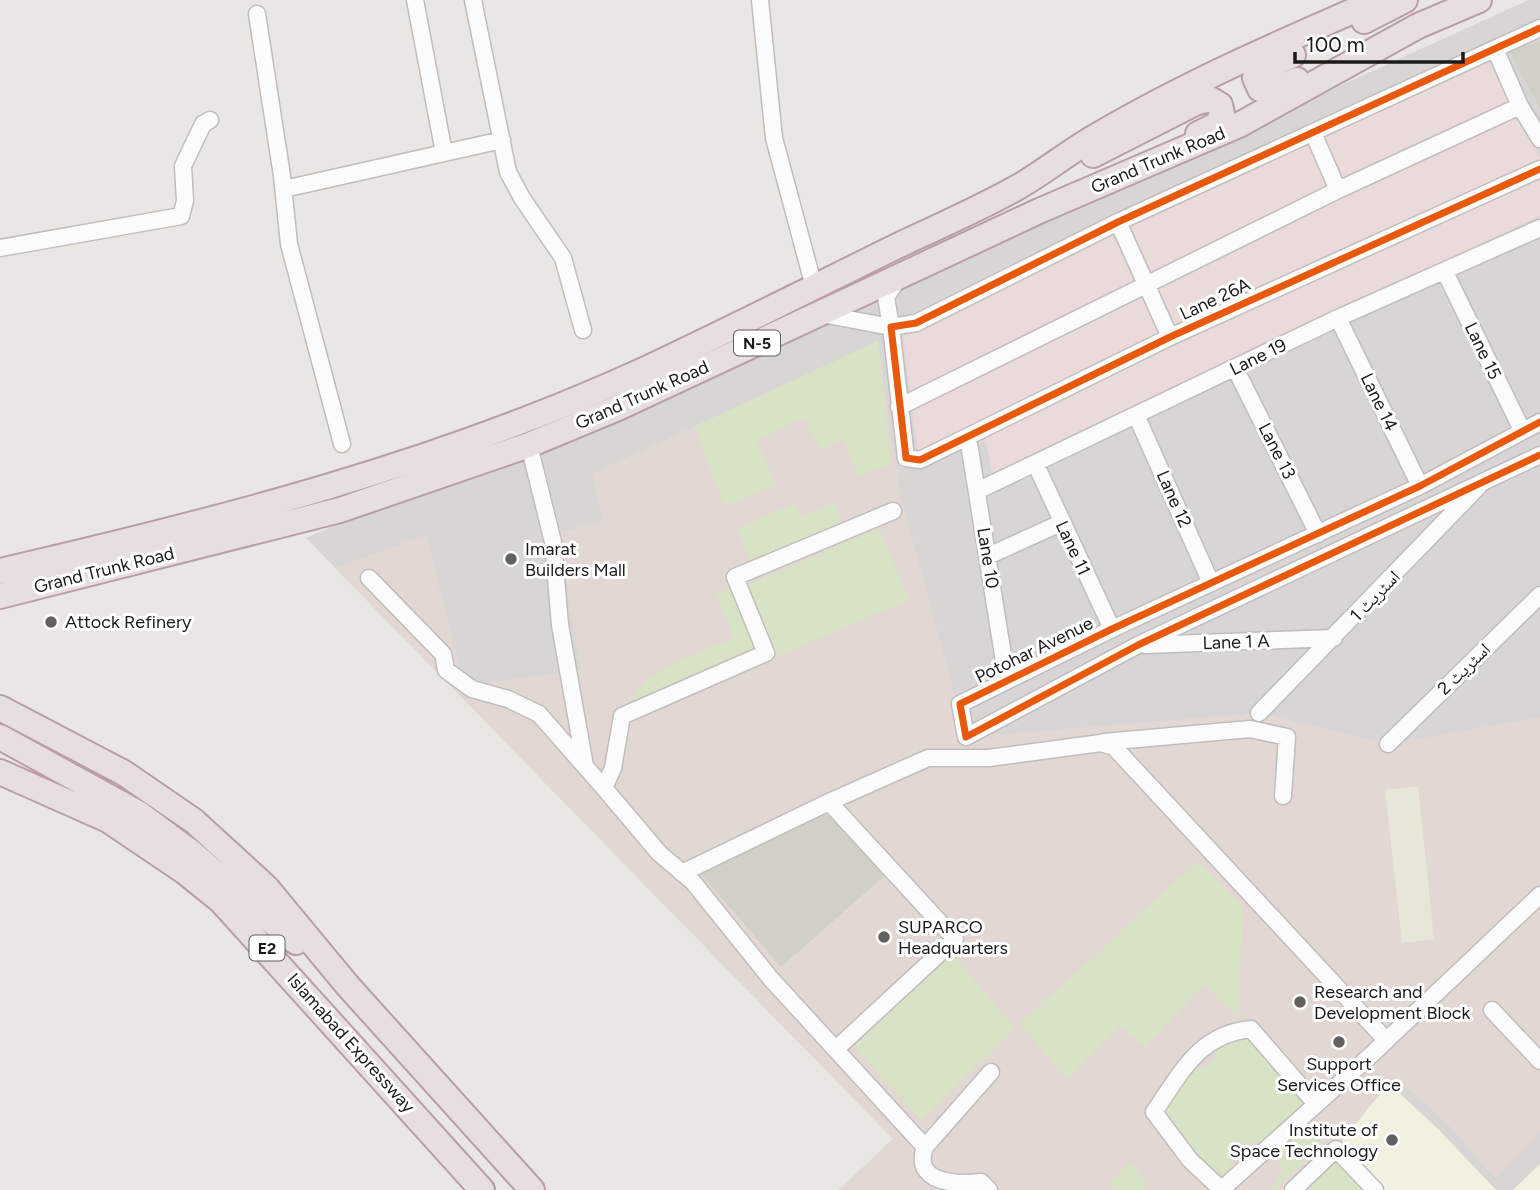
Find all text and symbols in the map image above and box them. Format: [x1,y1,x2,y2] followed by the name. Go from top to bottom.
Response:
[1295,21,1463,65] scale bar
[1306,32,1365,57] text: 100 m
[1087,122,1229,198] street label: Grand Trunk Road
[1176,273,1254,325] street label: Lane 26A
[1460,319,1506,383] street label: Lane 15
[734,330,780,356] road number: N-5
[1226,334,1290,380] street label: Lane 19
[572,356,712,434] street label: Grand Trunk Road
[1356,370,1402,434] street label: Lane 14
[1254,419,1300,483] street label: Lane 13
[1152,467,1196,531] street label: Lane 12
[1051,517,1095,579] street label: Lane 11
[972,526,1004,590] street label: Lane 10
[525,538,626,581] place label: Imarat Builders Mall
[32,542,176,598] street label: Grand Trunk Road
[503,551,519,567] marker: Imarat Builders Mall
[1345,566,1405,626] street label: اسٹریٹ 1
[65,611,192,633] place label: Attock Refinery
[971,612,1097,688] street label: Potohar Avenue
[43,614,59,630] marker: Attock Refinery
[1202,630,1270,654] street label: Lane 1 A
[1433,638,1495,700] street label: اسٹریٹ 2
[898,916,1008,959] place label: SUPARCO Headquarters
[876,929,892,945] marker: SUPARCO Headquarters
[250,936,284,960] road number: E2
[282,969,420,1118] street label: Islamabad Expressway
[1314,981,1471,1024] place label: Research and Development Block
[1292,994,1308,1010] marker: Research and Development Block
[1331,1034,1347,1050] marker: Support Services Office
[1277,1053,1401,1096] place label: Support Services Office
[1230,1119,1379,1162] place label: Institute of Space Technology
[1384,1132,1400,1148] marker: Institute of Space Technology

